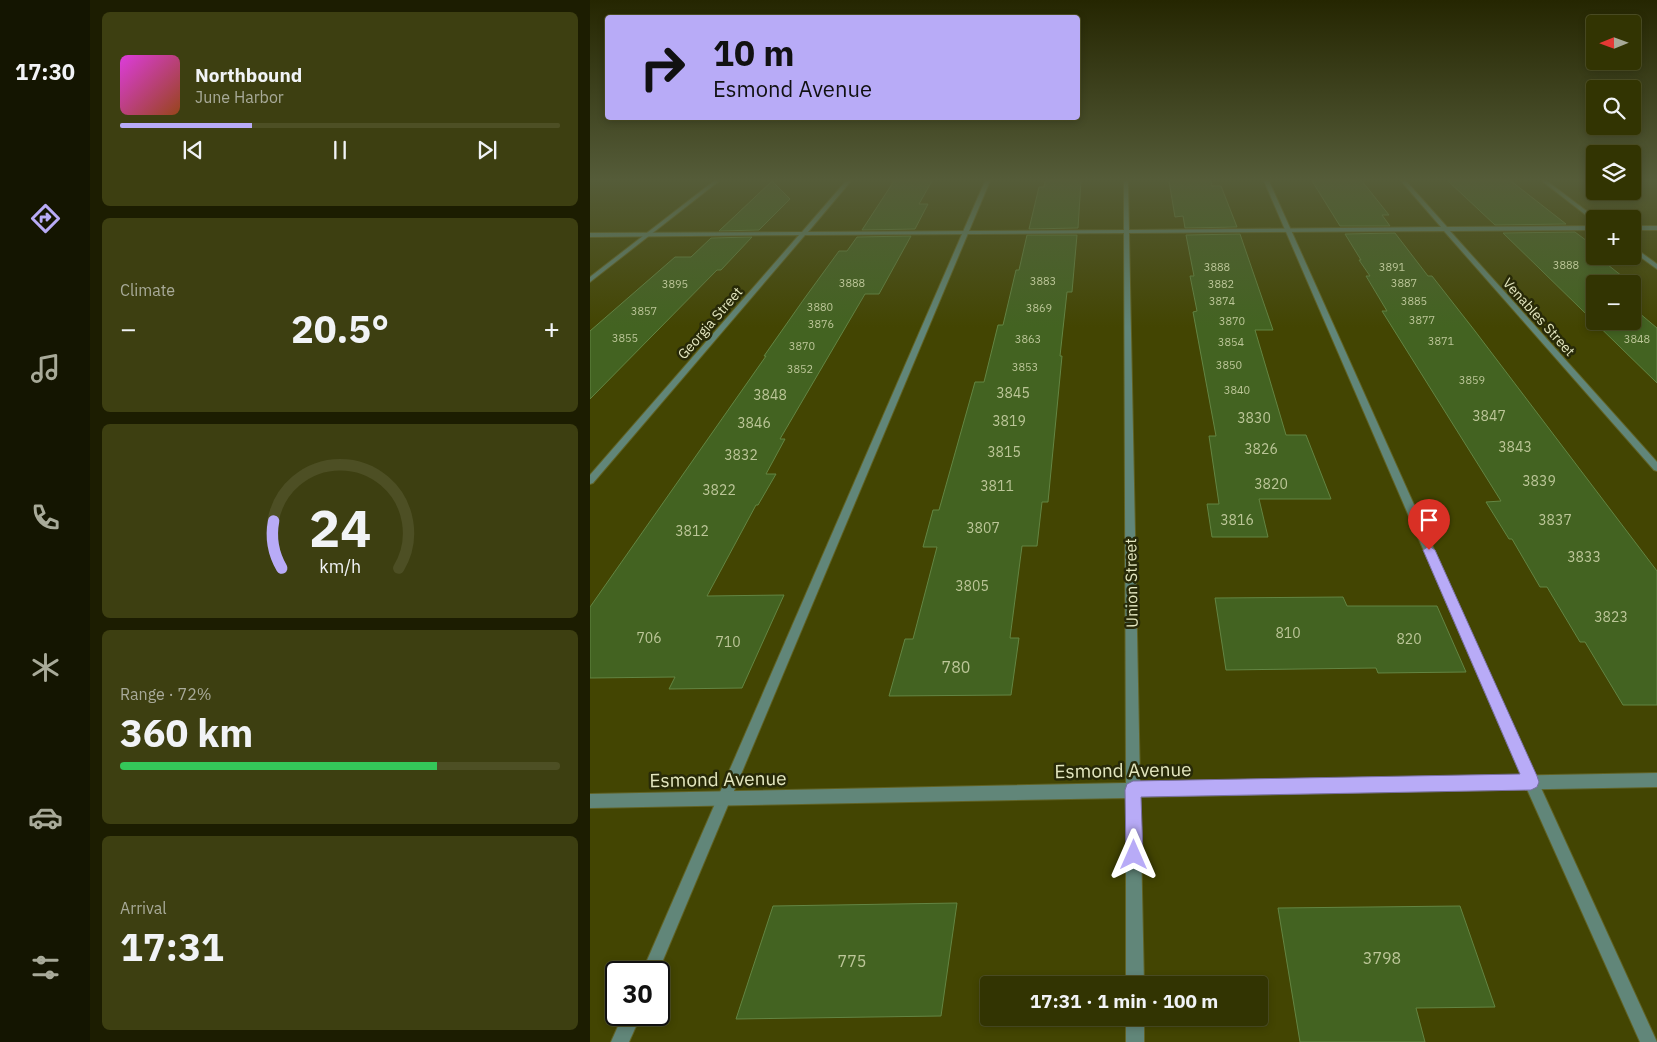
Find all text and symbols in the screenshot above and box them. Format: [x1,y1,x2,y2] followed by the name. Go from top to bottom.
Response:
[1586,15,1641,70] north arrow
[1586,15,1641,330] map controls
[713,30,795,76] text: 10 m
[630,35,695,100] icon: right
[15,57,75,86] text: 17:30
[195,63,302,87] text: Northbound
[713,74,872,103] text: Esmond Avenue
[1586,80,1641,135] button: search
[195,87,284,107] text: June Harbor
[179,136,207,164] icon: previous
[326,136,354,164] icon: pause
[473,136,501,164] icon: next
[1586,145,1641,200] button: layers
[28,201,63,236] icon: directions
[1586,210,1641,265] button: +
[1553,258,1579,272] house number: 3888
[1204,260,1230,274] house number: 3888
[1379,260,1406,274] house number: 3891
[1030,274,1056,288] house number: 3883
[1499,274,1579,360] street label: Venables Street
[1586,275,1641,330] button: −
[839,276,865,290] house number: 3888
[1391,276,1417,290] house number: 3887
[662,277,688,291] house number: 3895
[1208,277,1234,291] house number: 3882
[120,280,175,300] text: Climate
[674,283,746,363] street label: Georgia Street
[1209,294,1236,308] house number: 3874
[1401,294,1427,308] house number: 3885
[807,300,833,314] house number: 3880
[1026,301,1052,315] house number: 3869
[291,304,389,353] text: 20.5°
[631,304,657,318] house number: 3857
[120,310,137,347] text: −
[543,310,560,347] text: +
[1409,313,1435,327] house number: 3877
[1219,314,1245,328] house number: 3870
[808,317,834,331] house number: 3876
[612,331,638,345] house number: 3855
[1015,332,1041,346] house number: 3863
[1624,332,1650,346] house number: 3848
[1428,334,1455,348] house number: 3871
[1218,335,1245,349] house number: 3854
[789,339,815,353] house number: 3870
[28,351,63,386] icon: music
[1216,358,1242,372] house number: 3850
[1012,360,1038,374] house number: 3853
[787,362,813,376] house number: 3852
[1459,373,1485,387] house number: 3859
[1224,383,1250,397] house number: 3840
[996,384,1030,402] house number: 3845
[753,386,787,404] house number: 3848
[1472,407,1506,425] house number: 3847
[1237,409,1271,427] house number: 3830
[992,412,1026,430] house number: 3819
[737,414,771,432] house number: 3846
[1498,438,1532,456] house number: 3843
[1244,440,1278,458] house number: 3826
[987,443,1021,461] house number: 3815
[724,446,758,464] house number: 3832
[1522,472,1556,490] house number: 3839
[1254,475,1288,493] house number: 3820
[980,477,1014,495] house number: 3811
[702,481,736,499] house number: 3822
[309,494,371,561] text: 24
[1408,499,1450,550] pin
[28,500,63,535] icon: phone
[1415,506,1443,534] icon: arrive
[1220,511,1254,529] house number: 3816
[1538,511,1572,529] house number: 3837
[966,519,1000,537] house number: 3807
[675,522,709,540] house number: 3812
[1120,538,1142,628] street label: Union Street
[1567,548,1601,566] house number: 3833
[319,555,361,578] text: km/h
[955,577,989,595] house number: 3805
[1594,608,1628,626] house number: 3823
[1275,624,1301,642] house number: 810
[636,629,662,647] house number: 706
[1396,630,1422,648] house number: 820
[715,633,741,651] house number: 710
[28,650,63,685] icon: climate
[942,657,970,677] house number: 780
[120,684,212,704] text: Range · 72%
[120,708,253,757] text: 360 km
[1054,757,1192,783] street label: Esmond Avenue
[649,766,787,792] street label: Esmond Avenue
[28,800,63,835] icon: car
[1107,828,1159,880] position arrow
[120,898,167,918] text: Arrival
[120,922,224,971] text: 17:31
[1363,948,1401,968] house number: 3798
[28,950,63,985] icon: filters
[838,951,866,971] house number: 775
[605,961,670,1026] speed limit sign: 30
[1030,989,1218,1013] text: 17:31 · 1 min · 100 m

